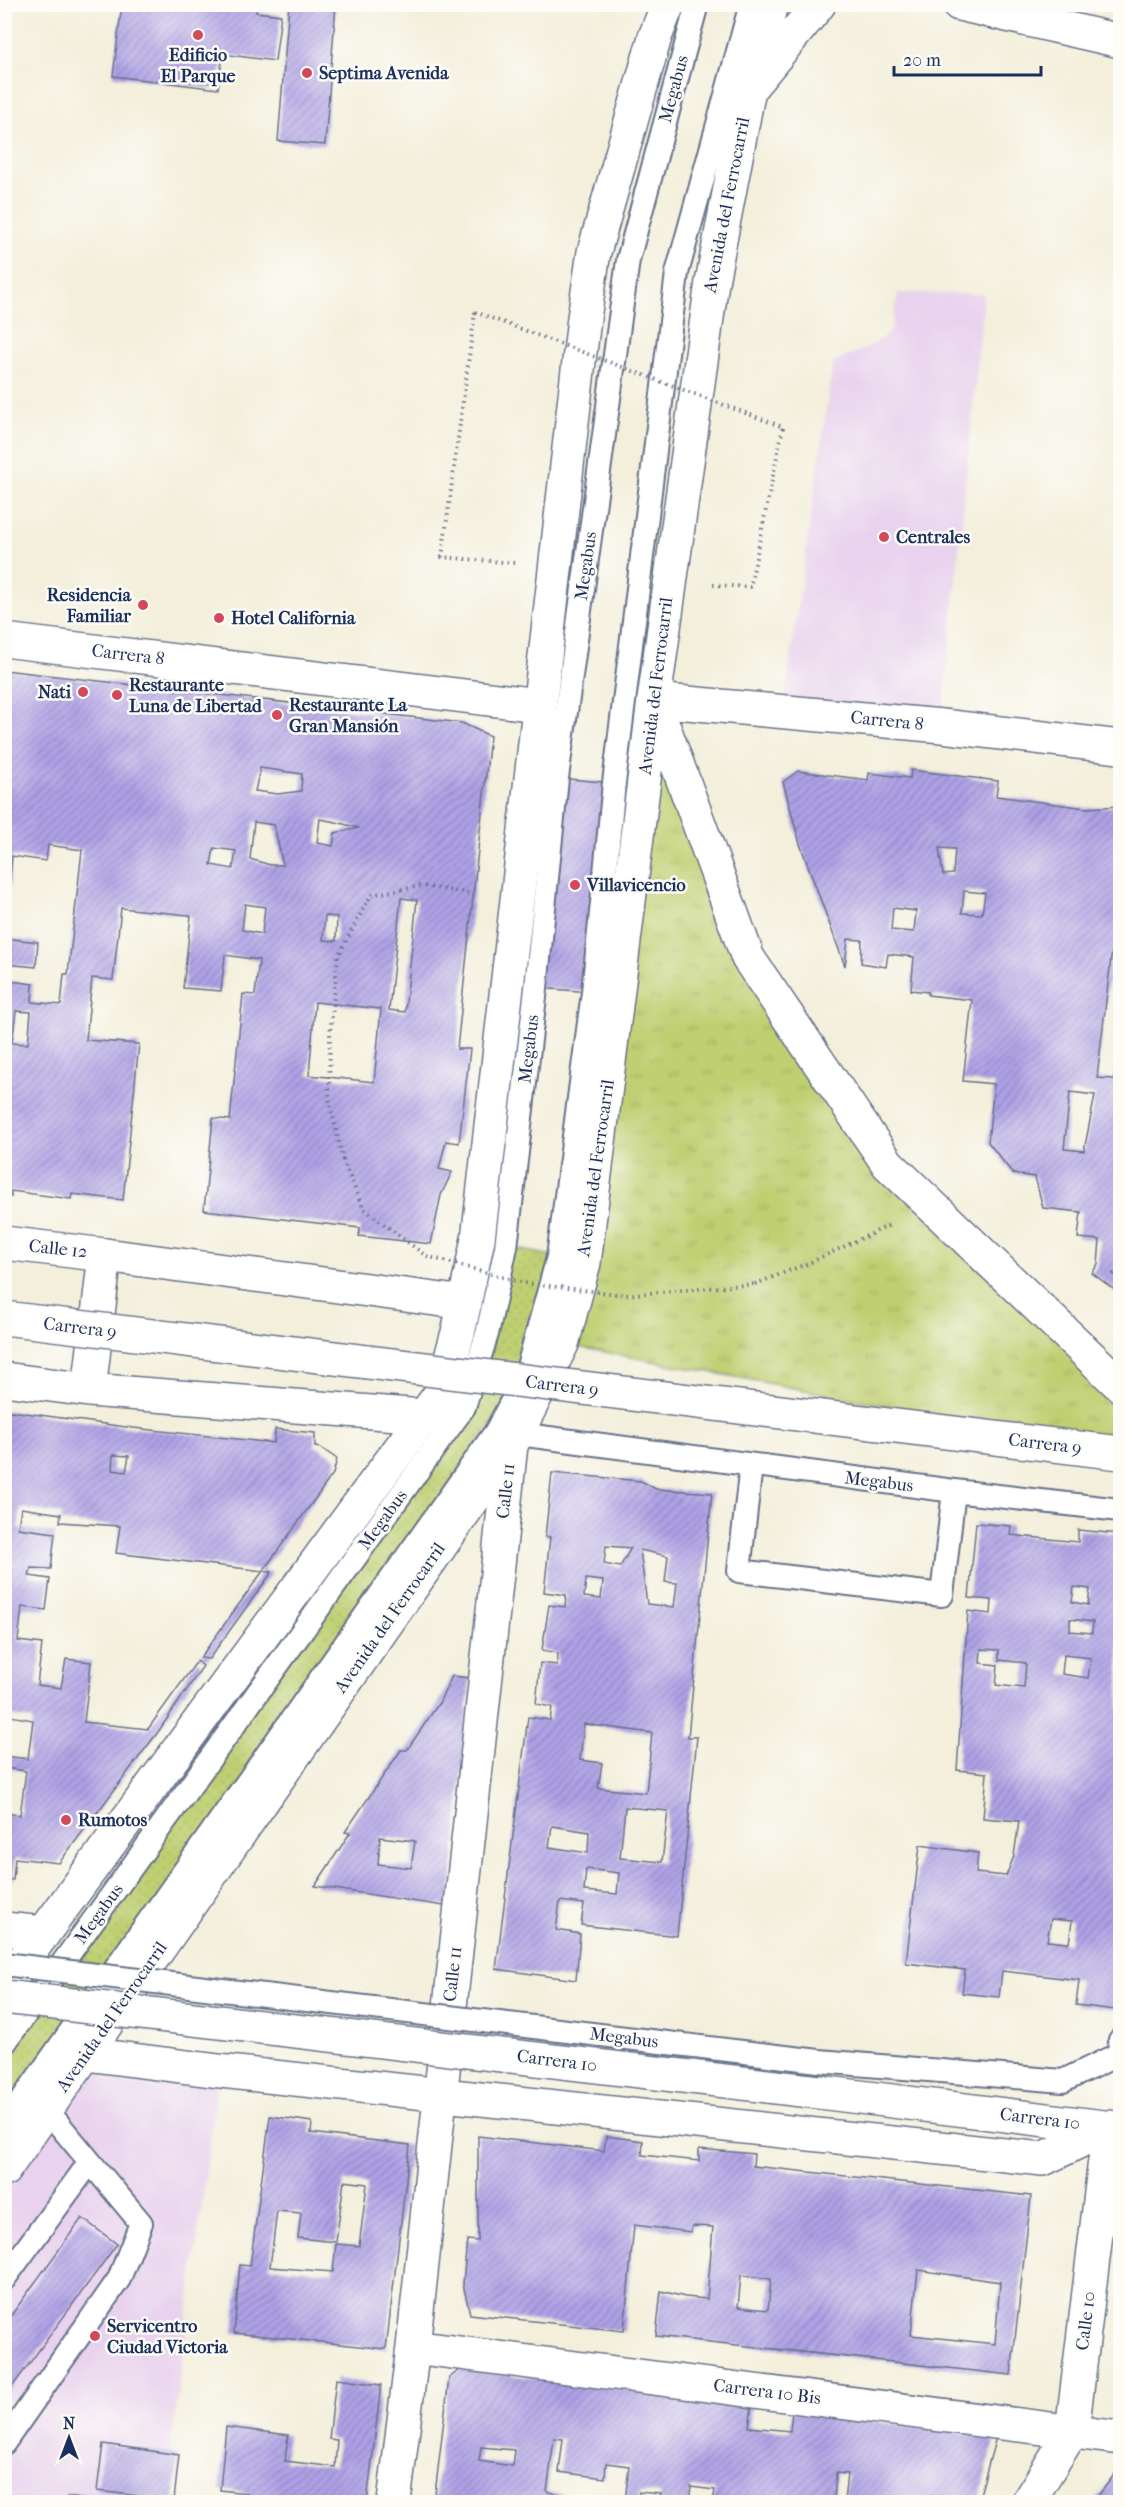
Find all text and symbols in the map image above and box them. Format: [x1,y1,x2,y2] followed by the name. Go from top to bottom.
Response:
[191,28,205,42] marker: Edificio El Parque
[894,39,1041,77] scale bar
[161,45,235,87] place label: Edificio El Parque
[903,50,941,71] text: 20 m
[655,53,693,125] street label: Megabus
[319,63,449,84] place label: Septima Avenida
[300,66,314,80] marker: Septima Avenida
[699,115,754,296] street label: Avenida del Ferrocarril
[896,527,970,548] place label: Centrales
[571,530,601,602] street label: Megabus
[877,530,891,544] marker: Centrales
[47,585,132,627] place label: Residencia Familiar
[635,596,677,777] street label: Avenida del Ferrocarril
[136,598,150,612] marker: Residencia Familiar
[231,608,356,629] place label: Hotel California
[212,611,226,625] marker: Hotel California
[90,640,166,670] street label: Carrera 8
[129,675,263,717] place label: Restaurante Luna de Libertad
[38,682,72,703] place label: Nati
[76,685,90,699] marker: Nati
[110,688,124,702] marker: Restaurante Luna de Libertad
[289,695,408,737] place label: Restaurante La Gran Mansión
[849,707,925,735] street label: Carrera 8
[270,708,284,722] marker: Restaurante La Gran Mansión
[586,875,686,896] place label: Villavicencio
[568,878,582,892] marker: Villavicencio
[514,1013,544,1085] street label: Megabus
[573,1078,619,1259] street label: Avenida del Ferrocarril
[28,1235,88,1263] street label: Calle 12
[42,1313,118,1343] street label: Carrera 9
[524,1371,600,1401] street label: Carrera 9
[1007,1429,1083,1459] street label: Carrera 9
[493,1462,519,1520] street label: Calle 11
[843,1467,915,1497] street label: Megabus
[354,1486,412,1554] street label: Megabus
[330,1539,450,1698] street label: Avenida del Ferrocarril
[78,1810,147,1831] place label: Rumotos
[59,1813,73,1827] marker: Rumotos
[70,1880,128,1948] street label: Megabus
[52,1938,172,2097] street label: Avenida del Ferrocarril
[440,1945,466,2003] street label: Calle 11
[588,2023,660,2053] street label: Megabus
[516,2046,598,2076] street label: Carrera 10
[999,2104,1081,2134] street label: Carrera 10
[1072,2290,1100,2352] street label: Calle 10
[107,2316,228,2358] place label: Servicentro Ciudad Victoria
[88,2329,102,2343] marker: Servicentro Ciudad Victoria
[712,2375,822,2409] street label: Carrera 10 Bis
[39,2408,99,2468] north arrow
[63,2414,76,2433] text: N

